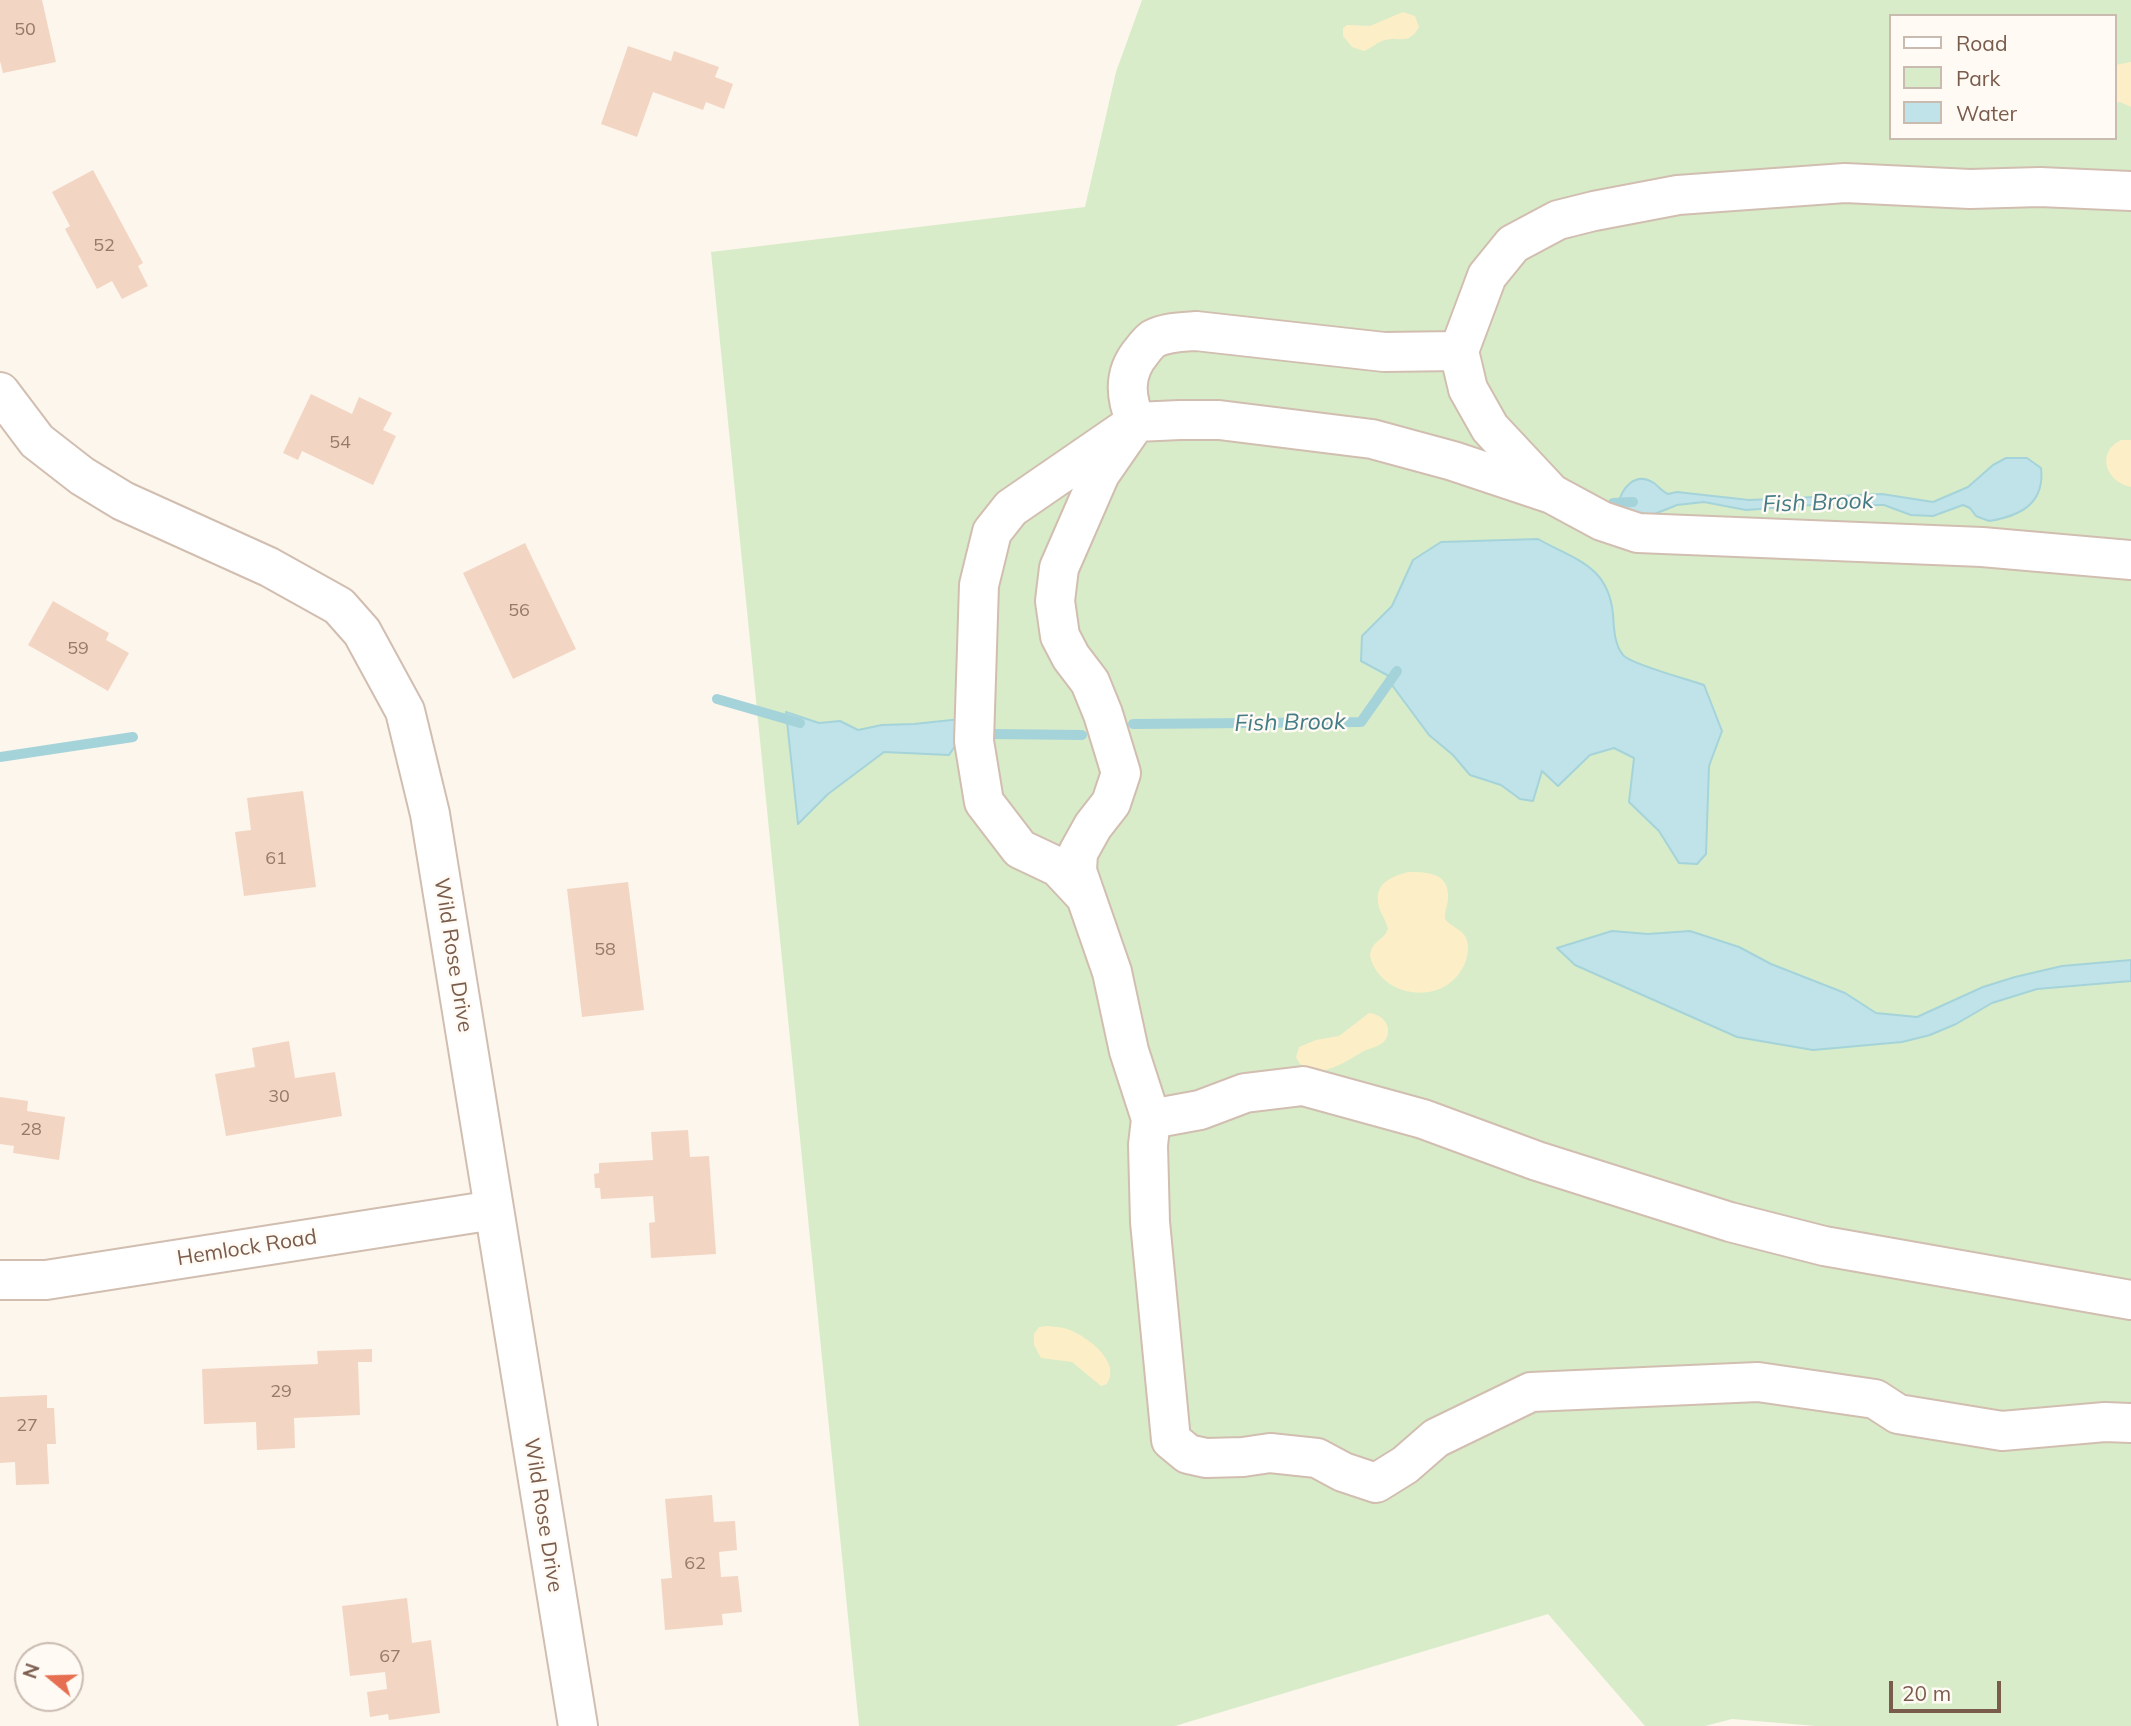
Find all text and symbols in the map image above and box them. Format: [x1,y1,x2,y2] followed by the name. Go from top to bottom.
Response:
[1890,14,2117,140] legend
[14,19,36,41] house number: 50
[1956,30,2007,56] text: Road
[1956,65,2000,91] text: Park
[1956,100,2017,126] text: Water
[93,235,115,257] house number: 52
[329,432,351,454] house number: 54
[1762,487,1874,519] water label: Fish Brook
[508,600,530,622] house number: 56
[67,638,89,660] house number: 59
[1234,708,1346,738] water label: Fish Brook
[265,848,287,870] house number: 61
[428,876,478,1034] street label: Wild Rose Drive
[594,939,616,961] house number: 58
[268,1086,290,1108] house number: 30
[20,1119,42,1141] house number: 28
[175,1225,319,1271] street label: Hemlock Road
[270,1381,292,1403] house number: 29
[16,1415,38,1437] house number: 27
[518,1436,568,1594] street label: Wild Rose Drive
[684,1553,706,1575] house number: 62
[14,1642,84,1712] north arrow
[379,1646,401,1668] house number: 67
[17,1660,45,1682] text: N
[1893,1666,2005,1710] scale bar
[1902,1680,1951,1706] text: 20 m

